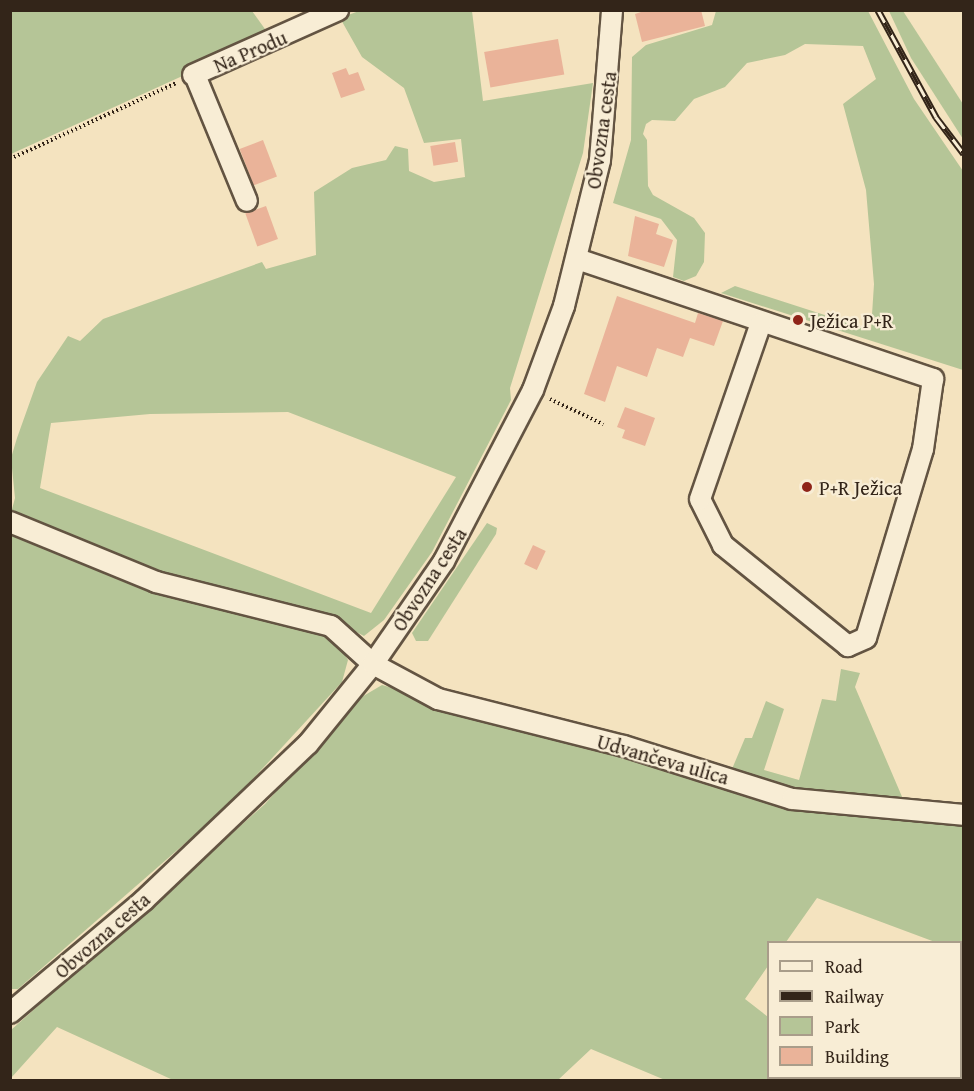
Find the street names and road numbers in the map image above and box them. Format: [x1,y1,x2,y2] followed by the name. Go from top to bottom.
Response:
[210,25,290,77] street label: Na Produ
[581,70,621,190] street label: Obvozna cesta
[387,523,471,635] street label: Obvozna cesta
[594,729,732,789] street label: Udvančeva ulica
[49,887,155,983] street label: Obvozna cesta

